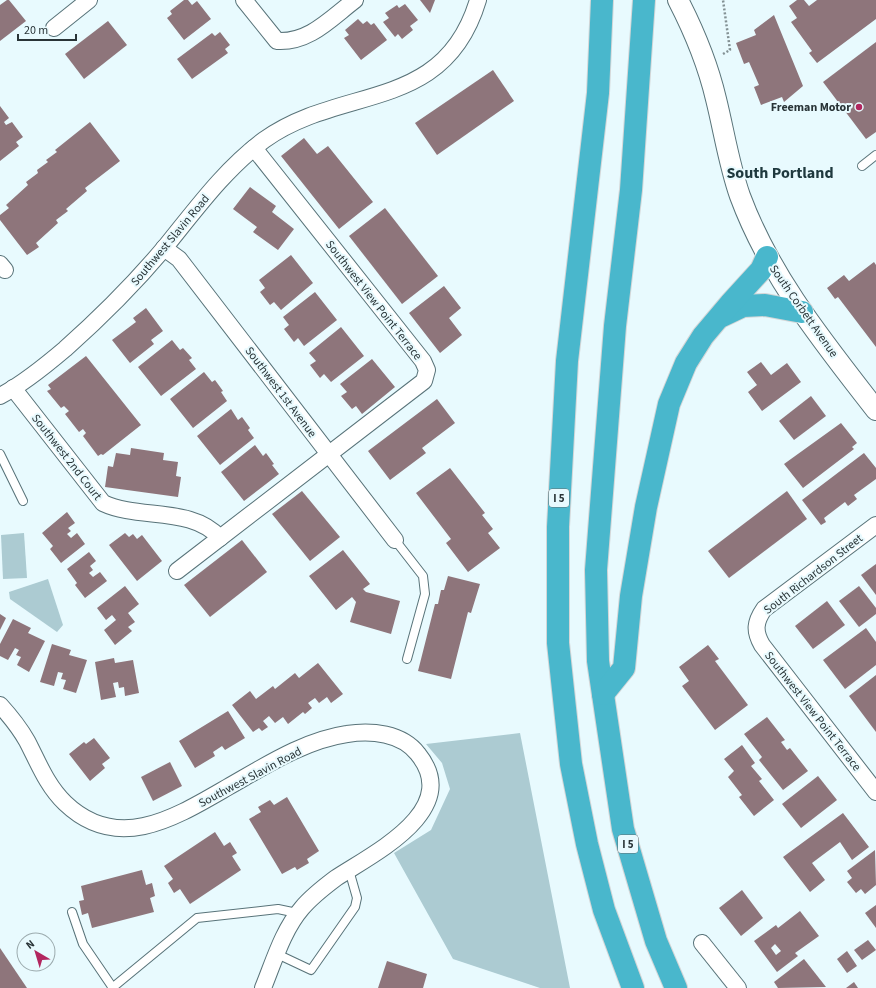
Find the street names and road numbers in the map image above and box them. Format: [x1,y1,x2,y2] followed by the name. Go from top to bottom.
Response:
[127,191,214,290] street label: Southwest Slavin Road
[321,237,426,364] street label: Southwest View Point Terrace
[765,261,842,361] street label: South Corbett Avenue
[241,343,321,441] street label: Southwest 1st Avenue
[27,411,106,504] street label: Southwest 2nd Court
[549,489,569,507] road number: I 5
[760,530,866,619] street label: South Richardson Street
[760,648,865,775] street label: Southwest View Point Terrace
[196,743,305,812] street label: Southwest Slavin Road
[618,835,638,853] road number: I 5

